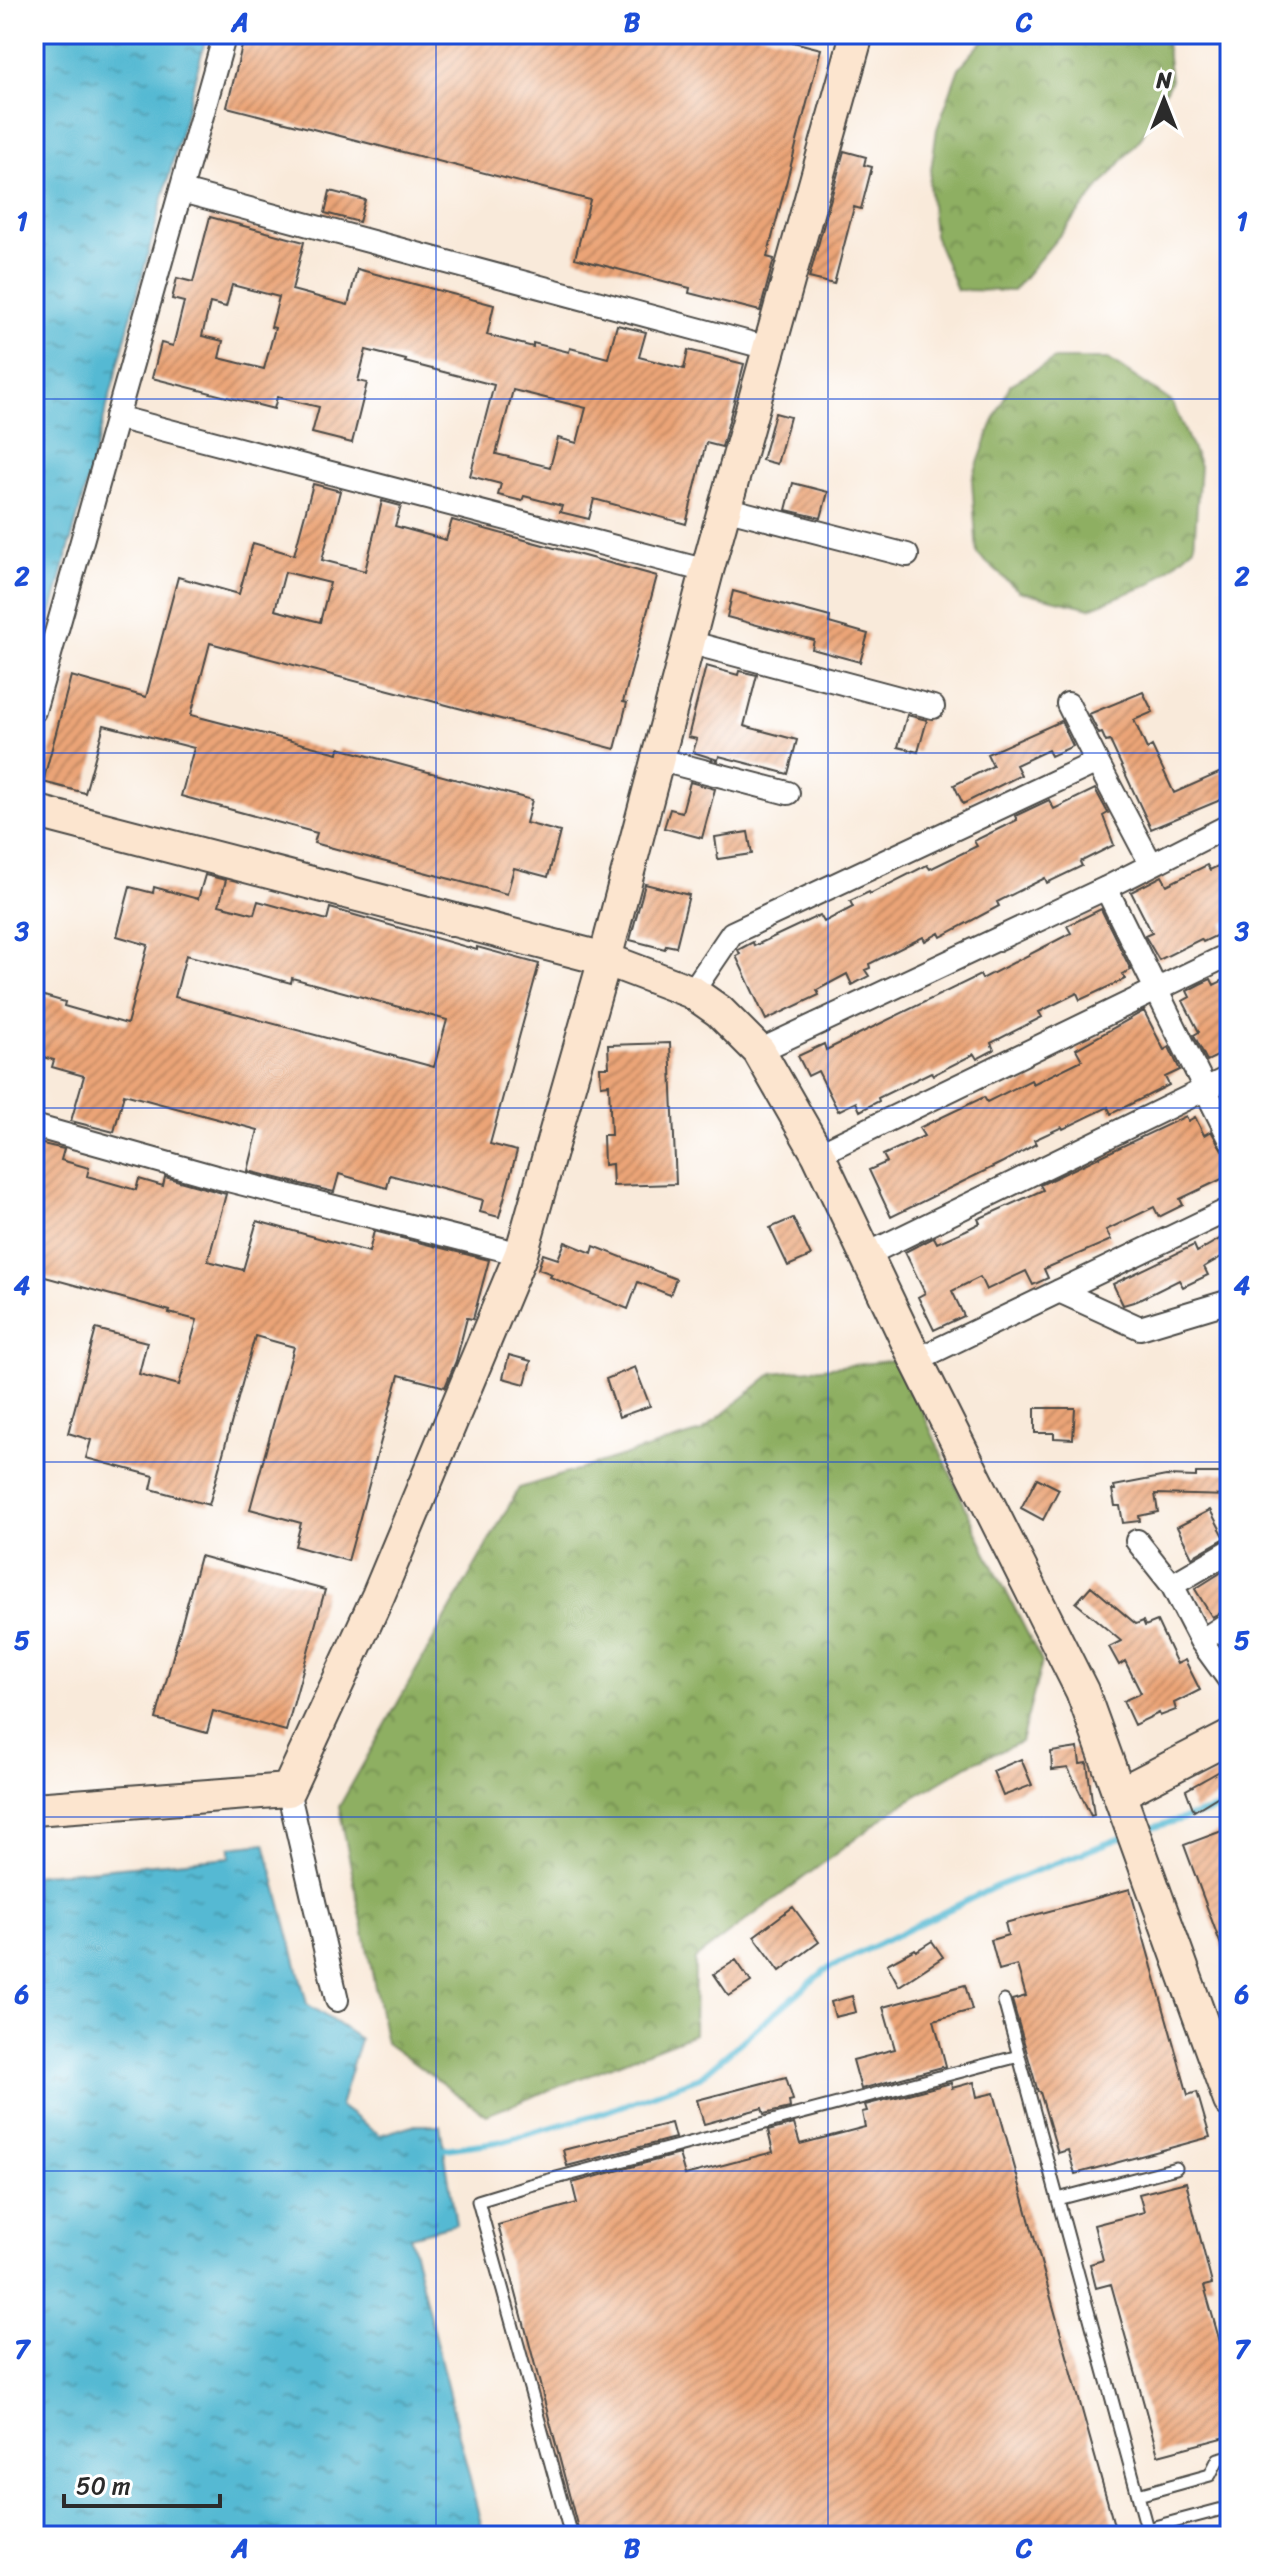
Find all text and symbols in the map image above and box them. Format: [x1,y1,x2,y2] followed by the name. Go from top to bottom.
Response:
[230,0,249,45] text: A
[624,0,641,45] text: B
[1015,0,1033,45] text: C
[1124,60,1204,140] north arrow
[1155,61,1172,100] text: N
[16,198,28,244] text: 1
[1236,198,1248,244] text: 1
[13,553,30,599] text: 2
[1233,553,1250,599] text: 2
[14,908,30,954] text: 3
[1234,908,1250,954] text: 3
[14,1262,30,1308] text: 4
[1234,1262,1250,1308] text: 4
[14,1617,30,1663] text: 5
[1234,1617,1250,1663] text: 5
[14,1971,30,2017] text: 6
[1234,1971,1250,2017] text: 6
[15,2326,32,2372] text: 7
[1235,2326,1252,2372] text: 7
[64,2458,220,2508] scale bar
[76,2465,131,2507] text: 50 m
[230,2525,249,2570] text: A
[624,2525,641,2570] text: B
[1015,2525,1033,2570] text: C

